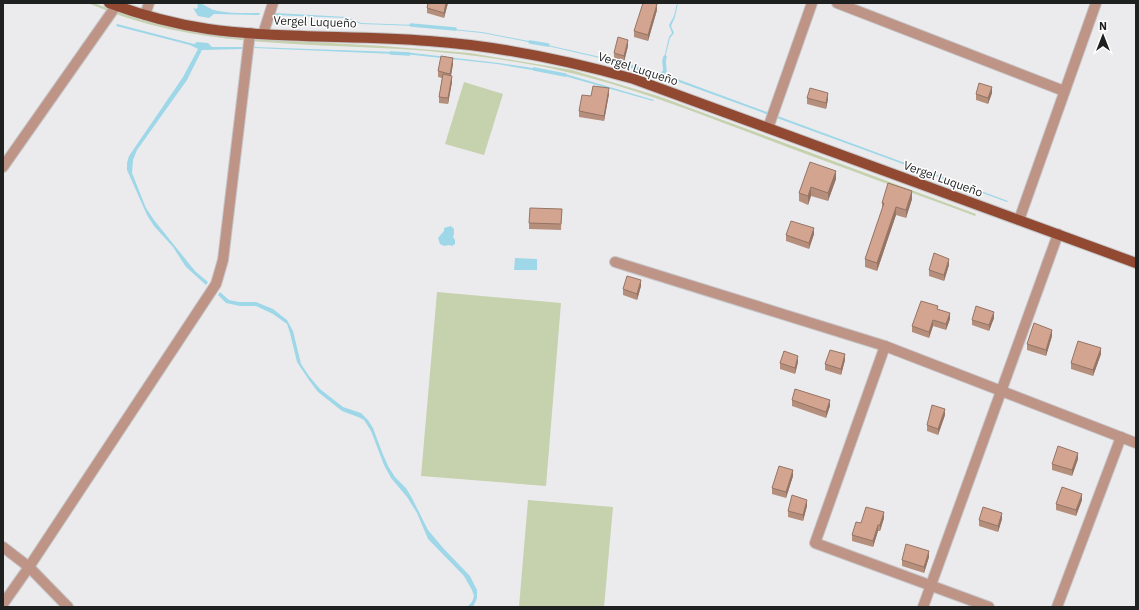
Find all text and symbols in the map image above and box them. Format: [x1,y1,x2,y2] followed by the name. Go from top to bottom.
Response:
[273,13,357,30] street label: Vergel Luqueño
[1083,16,1123,56] north arrow
[1099,19,1107,33] text: N
[596,49,680,89] street label: Vergel Luqueño
[901,157,985,200] street label: Vergel Luqueño

